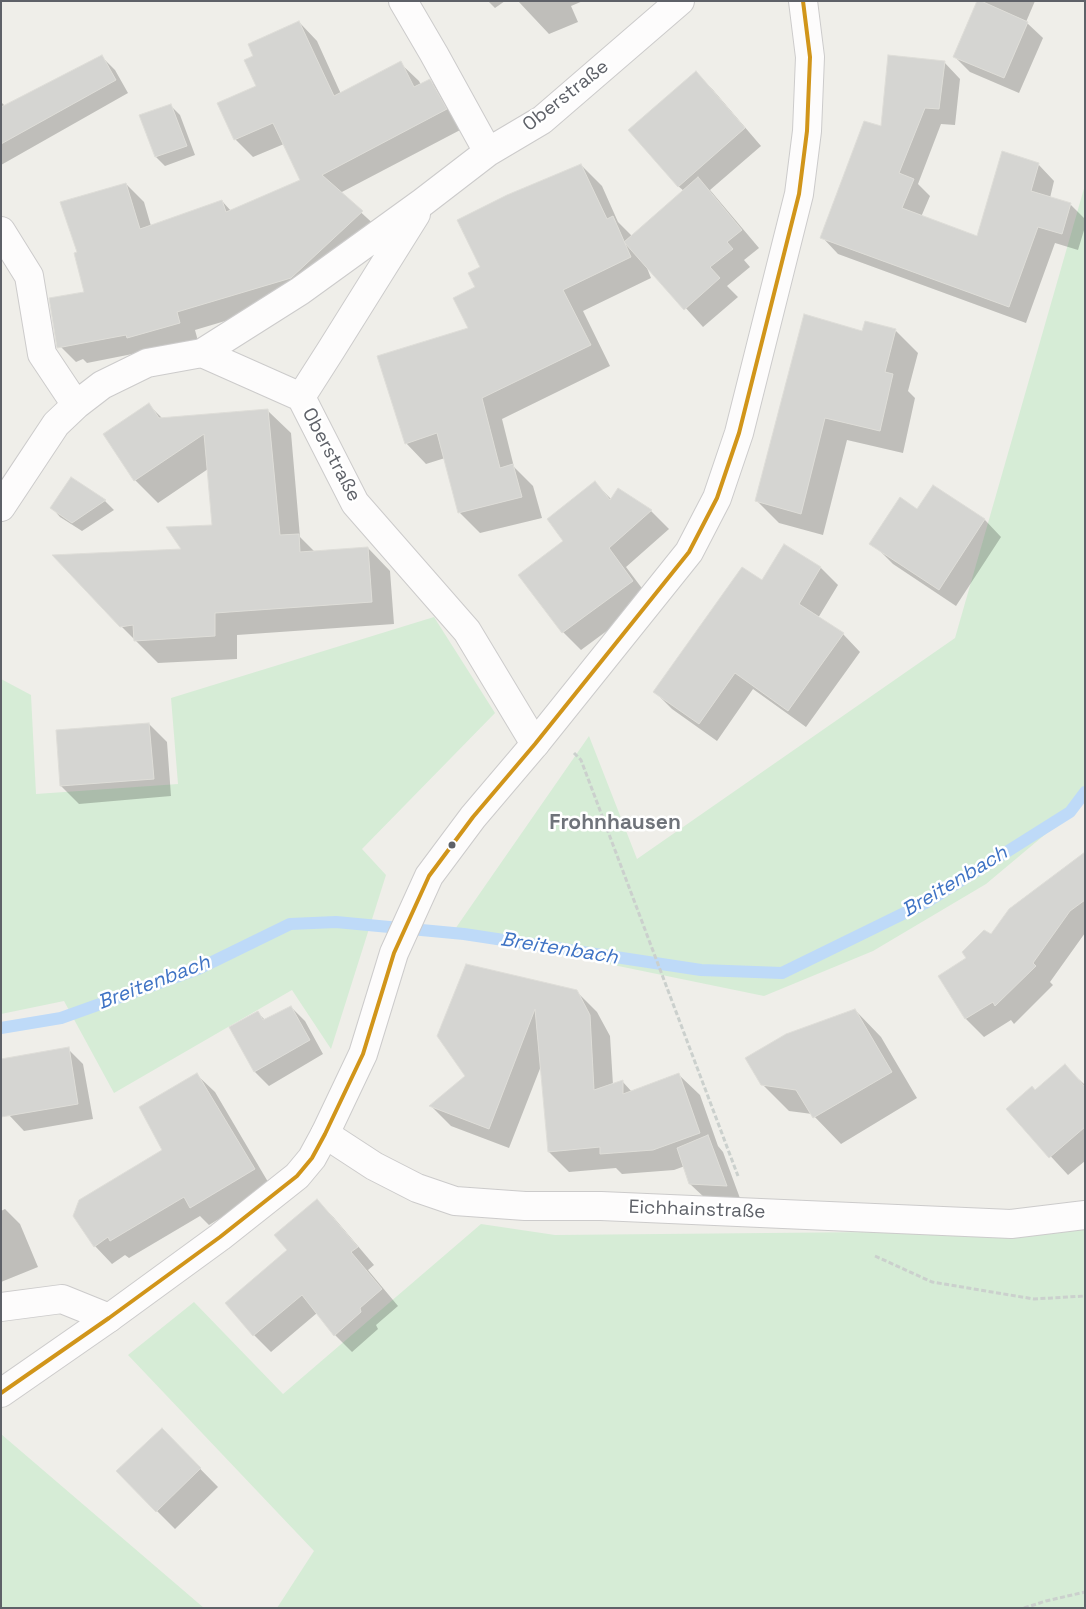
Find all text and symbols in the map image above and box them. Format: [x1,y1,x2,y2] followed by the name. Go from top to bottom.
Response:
[519,55,613,137] street label: Oberstraße
[297,404,365,506] street label: Oberstraße
[549,810,681,836] district label: Frohnhausen
[447,840,457,850] unlabelled marker
[898,841,1012,923] water label: Breitenbach
[499,928,619,970] water label: Breitenbach
[94,951,214,1015] water label: Breitenbach
[628,1196,766,1224] street label: Eichhainstraße

